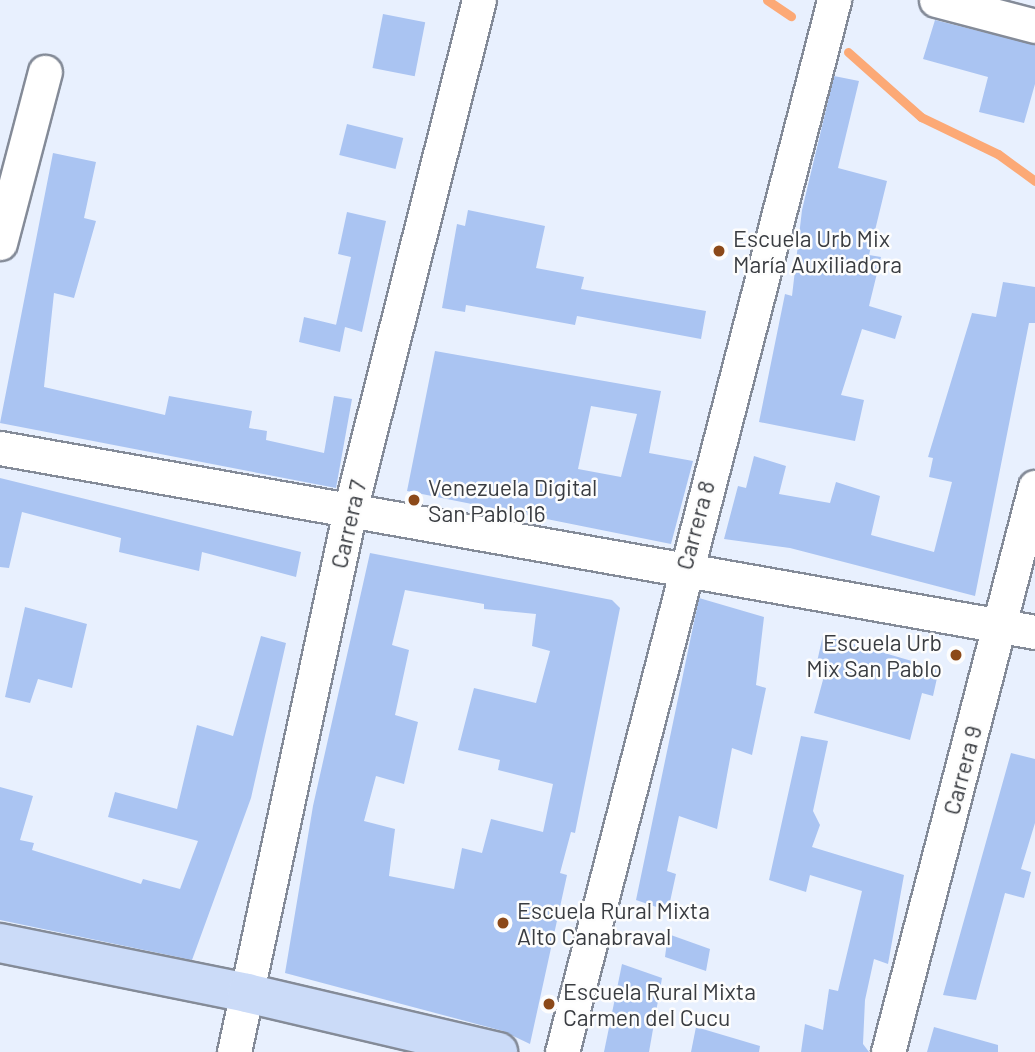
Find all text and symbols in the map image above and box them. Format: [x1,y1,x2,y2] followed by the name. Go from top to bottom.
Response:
[733,224,902,278] place label: Escuela Urb Mix María Auxiliadora
[711,243,727,259] marker: Escuela Urb Mix María Auxiliadora
[428,473,597,527] place label: Venezuela Digital San Pablo16
[324,477,372,571] street label: Carrera 7
[670,477,720,573] street label: Carrera 8
[406,492,422,508] marker: Venezuela Digital San Pablo16
[806,628,942,682] place label: Escuela Urb Mix San Pablo
[948,647,964,663] marker: Escuela Urb Mix San Pablo
[937,722,987,818] street label: Carrera 9
[517,896,710,950] place label: Escuela Rural Mixta Alto Canabraval
[495,915,511,931] marker: Escuela Rural Mixta Alto Canabraval
[563,977,756,1031] place label: Escuela Rural Mixta Carmen del Cucu
[541,996,557,1012] marker: Escuela Rural Mixta Carmen del Cucu

